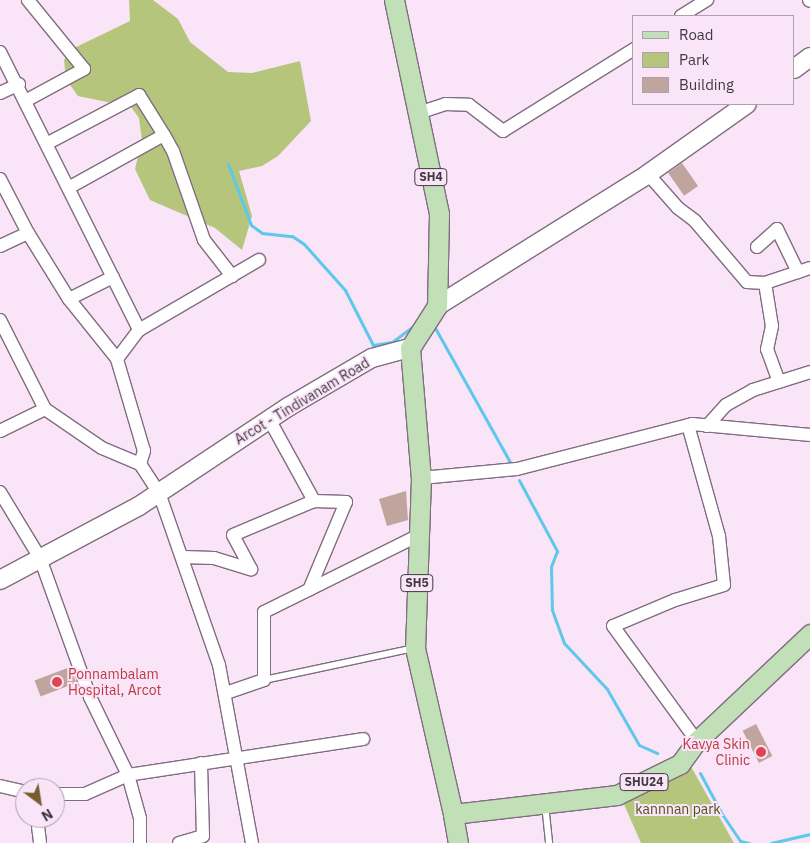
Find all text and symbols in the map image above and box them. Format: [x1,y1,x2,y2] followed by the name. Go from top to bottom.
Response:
[632,15,795,105] legend
[679,25,714,44] text: Road
[679,50,709,69] text: Park
[679,75,734,94] text: Building
[414,168,448,186] road number: SH4
[231,354,373,448] street label: Arcot - Tindivanam Road
[400,574,434,592] road number: SH5
[68,666,161,699] place label: Ponnambalam Hospital, Arcot
[50,675,64,689] marker: Ponnambalam Hospital, Arcot
[683,736,750,769] place label: Kavya Skin Clinic
[754,745,768,759] marker: Kavya Skin Clinic
[619,772,669,792] road number: SHU24
[15,778,65,828] north arrow
[635,801,721,817] park label: kannnan park
[38,805,56,825] text: N

